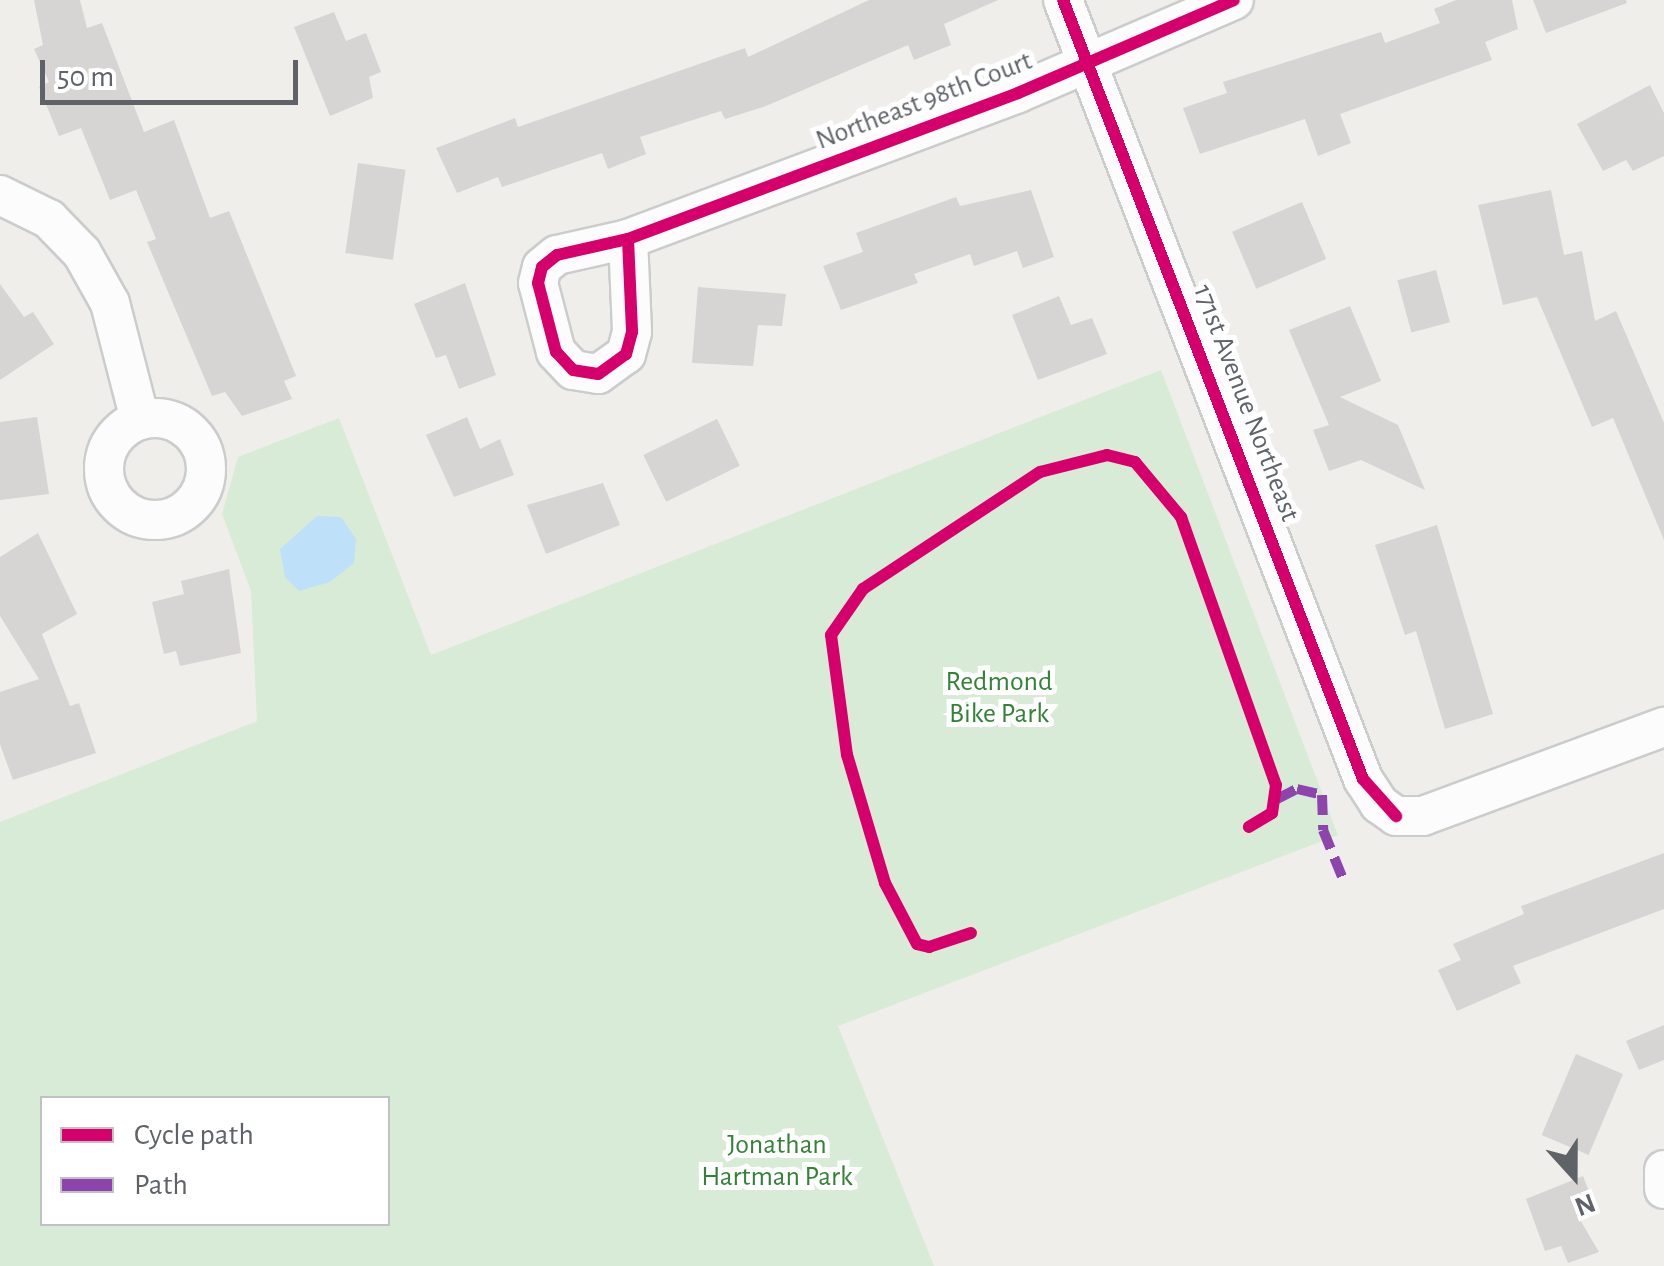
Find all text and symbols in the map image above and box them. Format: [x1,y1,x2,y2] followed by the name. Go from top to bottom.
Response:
[45,40,302,102] scale bar
[811,44,1037,158] street label: Northeast 98th Court
[57,62,114,92] text: 50 m
[1185,280,1307,526] street label: 171st Avenue Northeast
[946,665,1052,731] park label: Redmond Bike Park
[40,1096,390,1226] legend
[134,1120,254,1150] text: Cycle path
[1524,1126,1624,1226] north arrow
[701,1128,853,1194] park label: Jonathan Hartman Park
[134,1170,188,1200] text: Path
[1571,1187,1599,1221] text: N

